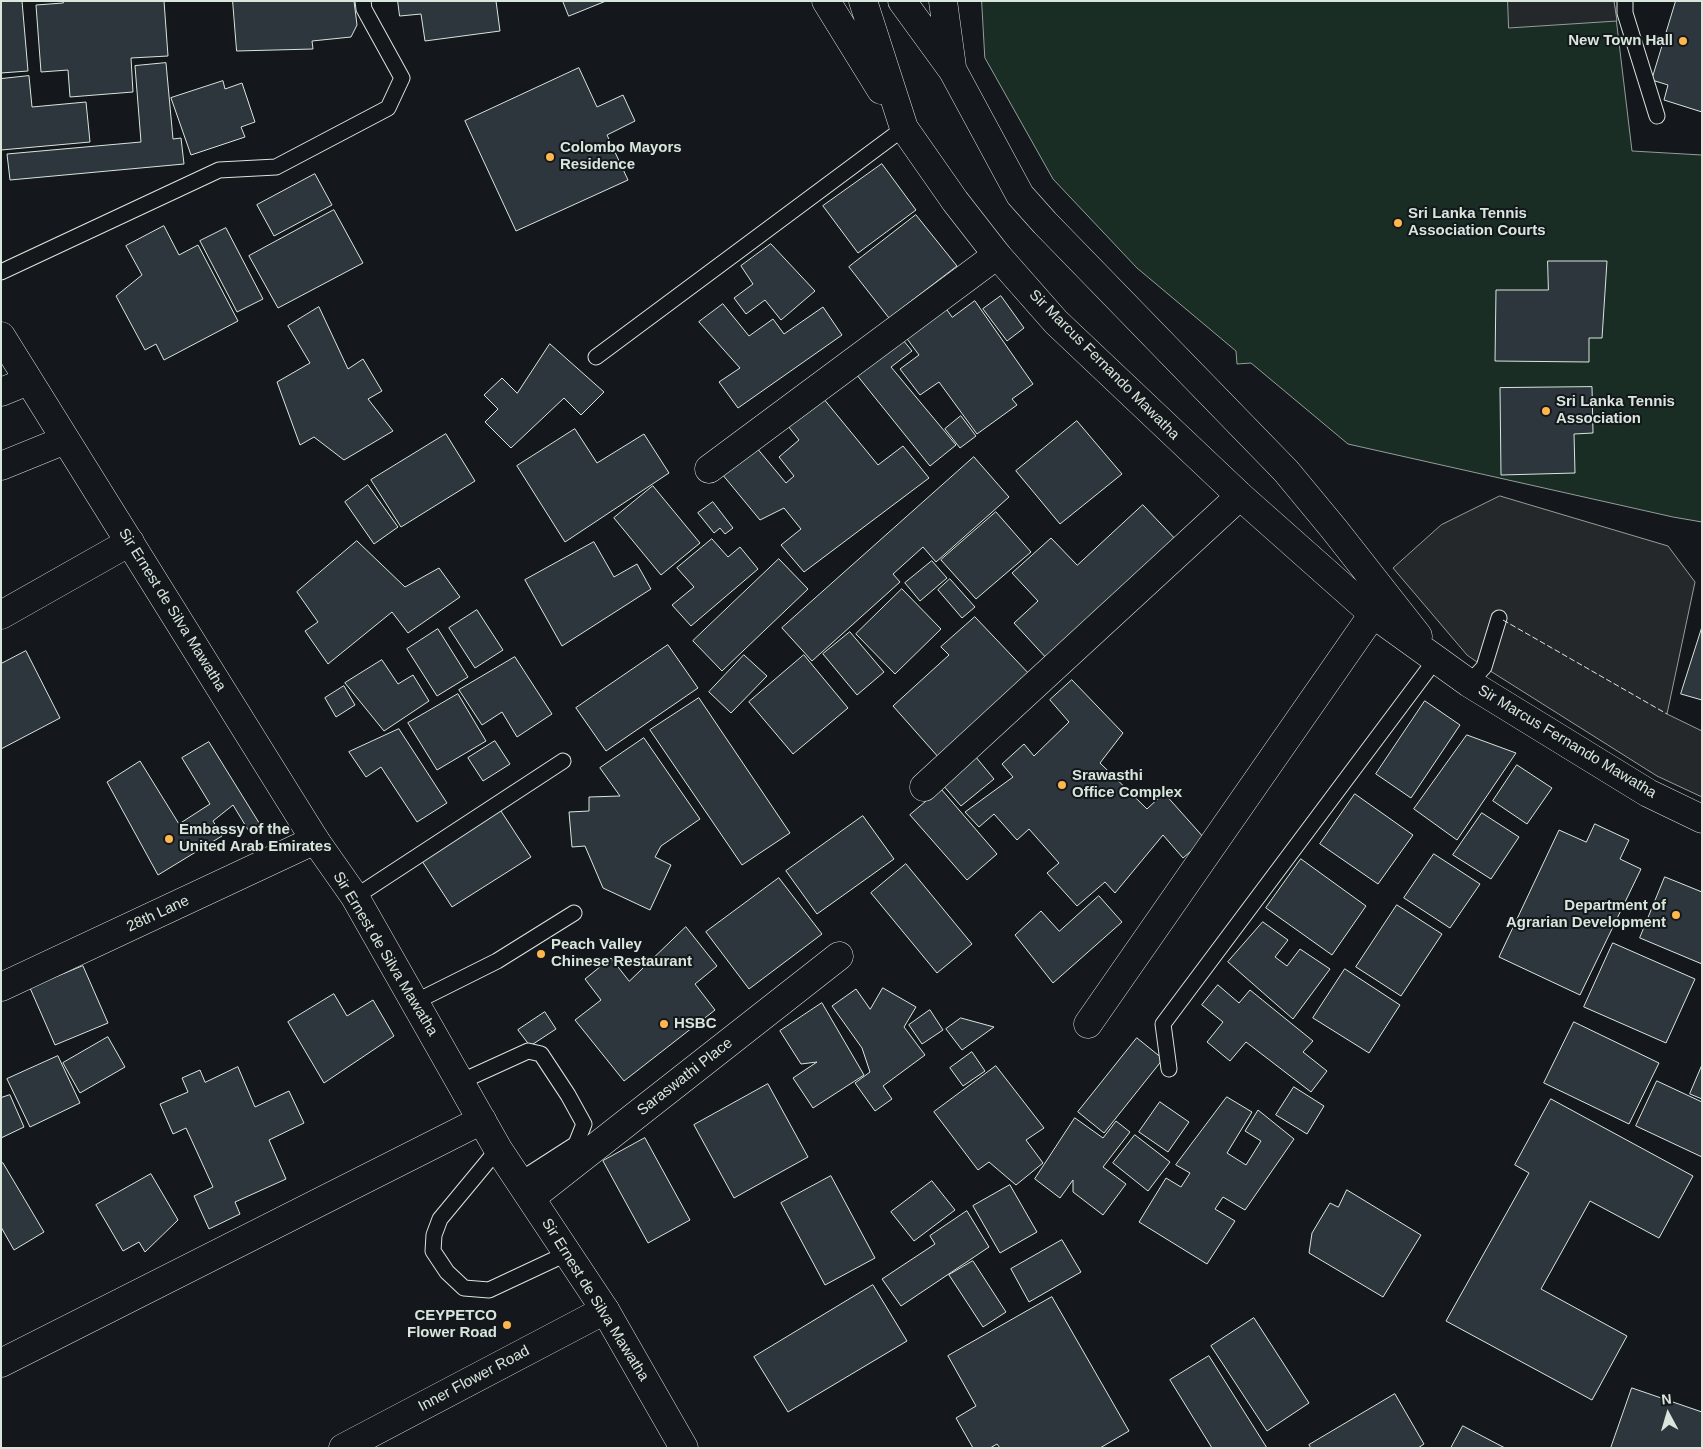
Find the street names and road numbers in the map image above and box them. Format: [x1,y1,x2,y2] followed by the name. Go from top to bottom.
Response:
[1025,286,1183,444] street label: Sir Marcus Fernando Mawatha
[114,525,230,695] street label: Sir Ernest de Silva Mawatha
[1474,681,1660,803] street label: Sir Marcus Fernando Mawatha
[329,869,441,1039] street label: Sir Ernest de Silva Mawatha
[124,892,192,936] street label: 28th Lane
[634,1034,736,1120] street label: Saraswathi Place
[537,1215,653,1385] street label: Sir Ernest de Silva Mawatha
[415,1342,533,1416] street label: Inner Flower Road

